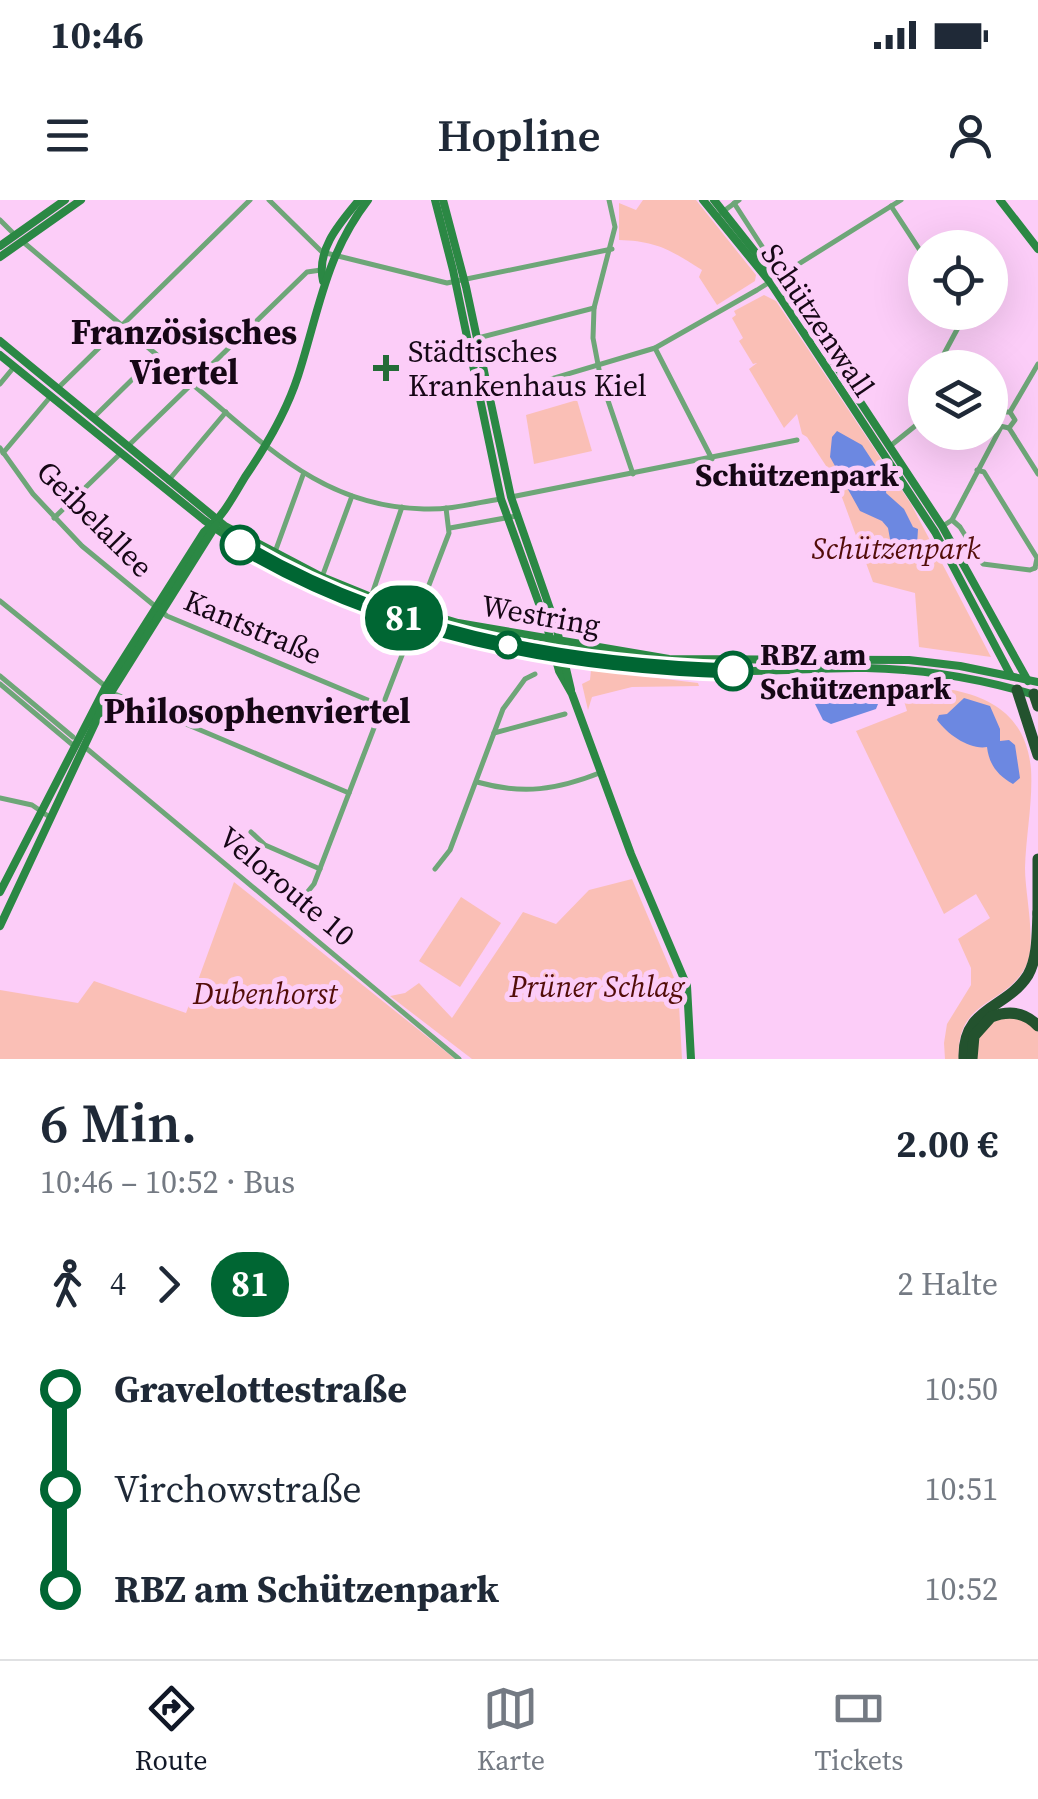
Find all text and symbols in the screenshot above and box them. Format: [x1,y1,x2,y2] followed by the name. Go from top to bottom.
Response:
[50,9,144,61] text: 10:46
[437,104,601,166] text: Hopline
[40,108,95,163] icon: menu
[943,108,998,163] icon: person
[908,230,1008,450] map controls
[908,230,1008,330] button: locate
[752,235,884,405] street label: Schützenwall
[71,308,297,396] district label: Französisches Viertel
[408,331,647,406] place label: Städtisches Krankenhaus Kiel
[908,350,1008,450] button: layers
[373,355,399,381] marker: Städtisches Krankenhaus Kiel
[28,452,162,586] street label: Geibelallee
[695,453,900,497] district label: Schützenpark
[221,526,259,564] unlabelled marker
[812,528,981,569] park label: Schützenpark
[178,580,328,674] street label: Kantstraße
[478,584,604,646] street label: Westring
[359,586,449,650] line badge: 81
[385,594,423,642] text: 81
[495,632,521,658] unlabelled marker
[760,634,951,709] place label: RBZ am Schützenpark
[714,652,752,690] marker: RBZ am Schützenpark
[103,687,411,735] district label: Philosophenviertel
[210,817,364,955] street label: Veloroute 10
[508,966,686,1007] park label: Prüner Schlag
[192,973,338,1014] park label: Dubenhorst
[40,1085,197,1160] text: 6 Min.
[896,1118,998,1170] text: 2.00 €
[40,1160,295,1204] text: 10:46 – 10:52 · Bus
[40,1257,95,1312] icon: walk
[141,1257,196,1312] icon: forward
[231,1260,269,1308] text: 81
[110,1262,126,1306] text: 4
[897,1262,998,1306] text: 2 Halte
[114,1363,407,1415] text: Gravelottestraße
[924,1367,998,1411] text: 10:50
[114,1463,362,1515] text: Virchowstraße
[924,1467,998,1511] text: 10:51
[114,1563,499,1615] text: RBZ am Schützenpark
[924,1567,998,1611] text: 10:52
[135,1681,207,1779] tab: Route
[477,1681,545,1779] tab: Karte
[814,1681,903,1779] tab: Tickets

